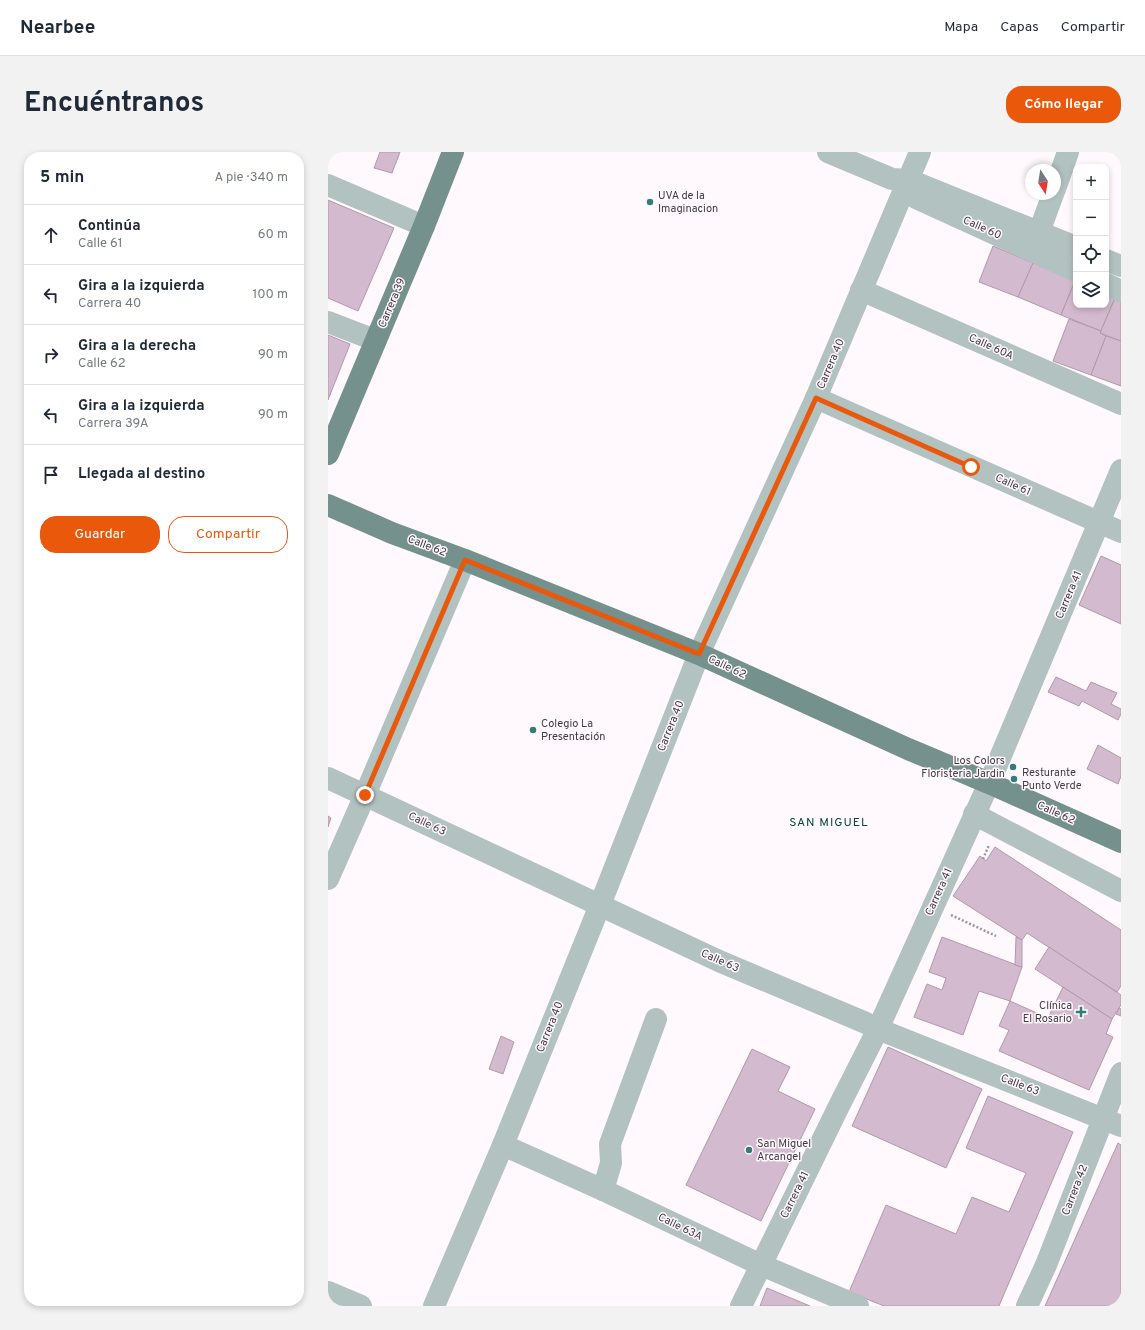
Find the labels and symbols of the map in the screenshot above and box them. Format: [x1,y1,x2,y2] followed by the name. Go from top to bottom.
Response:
[1025,164,1061,200] north arrow
[658,189,718,216] place label: UVA de la Imaginacion
[645,197,655,207] marker: UVA de la Imaginacion
[961,213,1003,243] street label: Calle 60
[375,276,409,330] street label: Carrera 39
[966,331,1016,363] street label: Calle 60A
[814,337,848,391] street label: Carrera 40
[962,458,980,476] route start
[993,471,1033,499] street label: Calle 61
[406,532,448,560] street label: Calle 62
[1053,569,1085,621] street label: Carrera 41
[706,652,748,682] street label: Calle 62
[654,699,688,753] street label: Carrera 40
[541,717,605,744] place label: Colegio La Presentación
[528,725,538,735] marker: Colegio La Presentación
[921,754,1005,781] place label: Los Colors Floristeria Jardin
[1008,762,1018,772] marker: Los Colors Floristeria Jardin
[1022,766,1082,793] place label: Resturante Punto Verde
[1009,774,1019,784] marker: Resturante Punto Verde
[356,786,374,804] route end
[1035,798,1077,828] street label: Calle 62
[406,809,448,839] street label: Calle 63
[789,815,869,831] district label: SAN MIGUEL
[922,866,956,918] street label: Carrera 41
[699,946,741,976] street label: Calle 63
[1023,999,1072,1026] place label: Clínica El Rosario
[533,1000,567,1054] street label: Carrera 40
[1075,1006,1087,1018] marker: Clínica El Rosario
[999,1071,1041,1099] street label: Calle 63
[757,1137,811,1164] place label: San Miguel Arcangel
[744,1145,754,1155] marker: San Miguel Arcangel
[1059,1163,1091,1217] street label: Carrera 42
[778,1169,812,1221] street label: Carrera 41
[655,1210,705,1244] street label: Calle 63A

